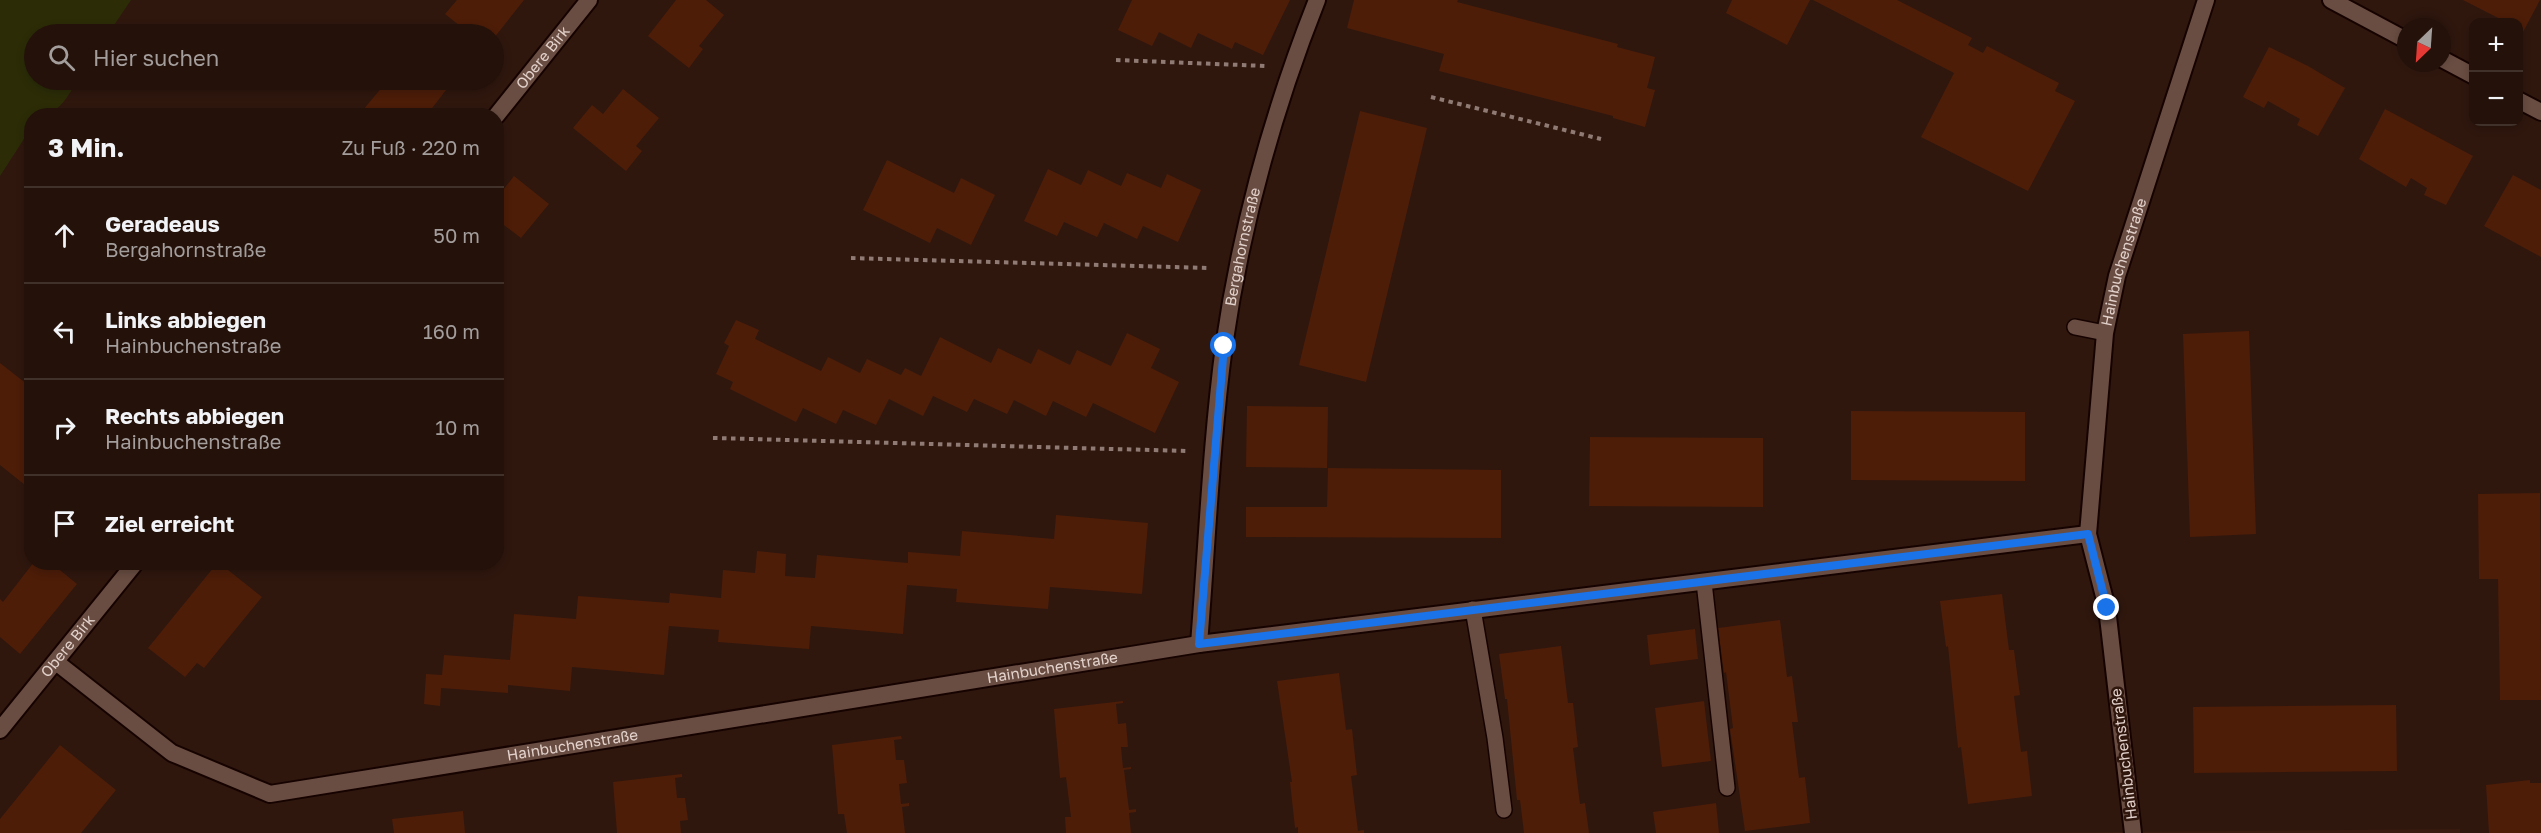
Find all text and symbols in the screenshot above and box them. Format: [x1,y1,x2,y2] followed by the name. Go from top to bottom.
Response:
[2397,18,2451,72] north arrow
[2469,18,2523,126] map controls
[2469,18,2523,72] button: +
[511,21,573,92] street label: Obere Birk
[24,24,504,90] search box
[45,41,78,74] icon: search
[93,44,219,71] text: Hier suchen
[2469,72,2523,126] button: −
[48,132,125,163] text: 3 Min.
[341,135,480,159] text: Zu Fuß · 220 m
[1220,185,1264,308] street label: Bergahornstraße
[2097,195,2150,328] street label: Hainbuchenstraße
[105,210,220,237] text: Geradeaus
[48,219,81,252] icon: ahead
[433,223,480,247] text: 50 m
[105,237,266,261] text: Bergahornstraße
[105,306,266,333] text: Links abbiegen
[48,315,81,348] icon: left
[423,319,480,343] text: 160 m
[1210,332,1236,358] route start
[105,333,281,357] text: Hainbuchenstraße
[105,402,284,429] text: Rechts abbiegen
[48,411,81,444] icon: right
[435,415,480,439] text: 10 m
[105,429,281,453] text: Hainbuchenstraße
[48,507,81,540] icon: arrive
[105,510,234,537] text: Ziel erreicht
[2093,594,2119,620] route end
[36,610,98,680] street label: Obere Birk
[985,647,1119,686] street label: Hainbuchenstraße
[2106,687,2140,821] street label: Hainbuchenstraße
[505,725,639,764] street label: Hainbuchenstraße

